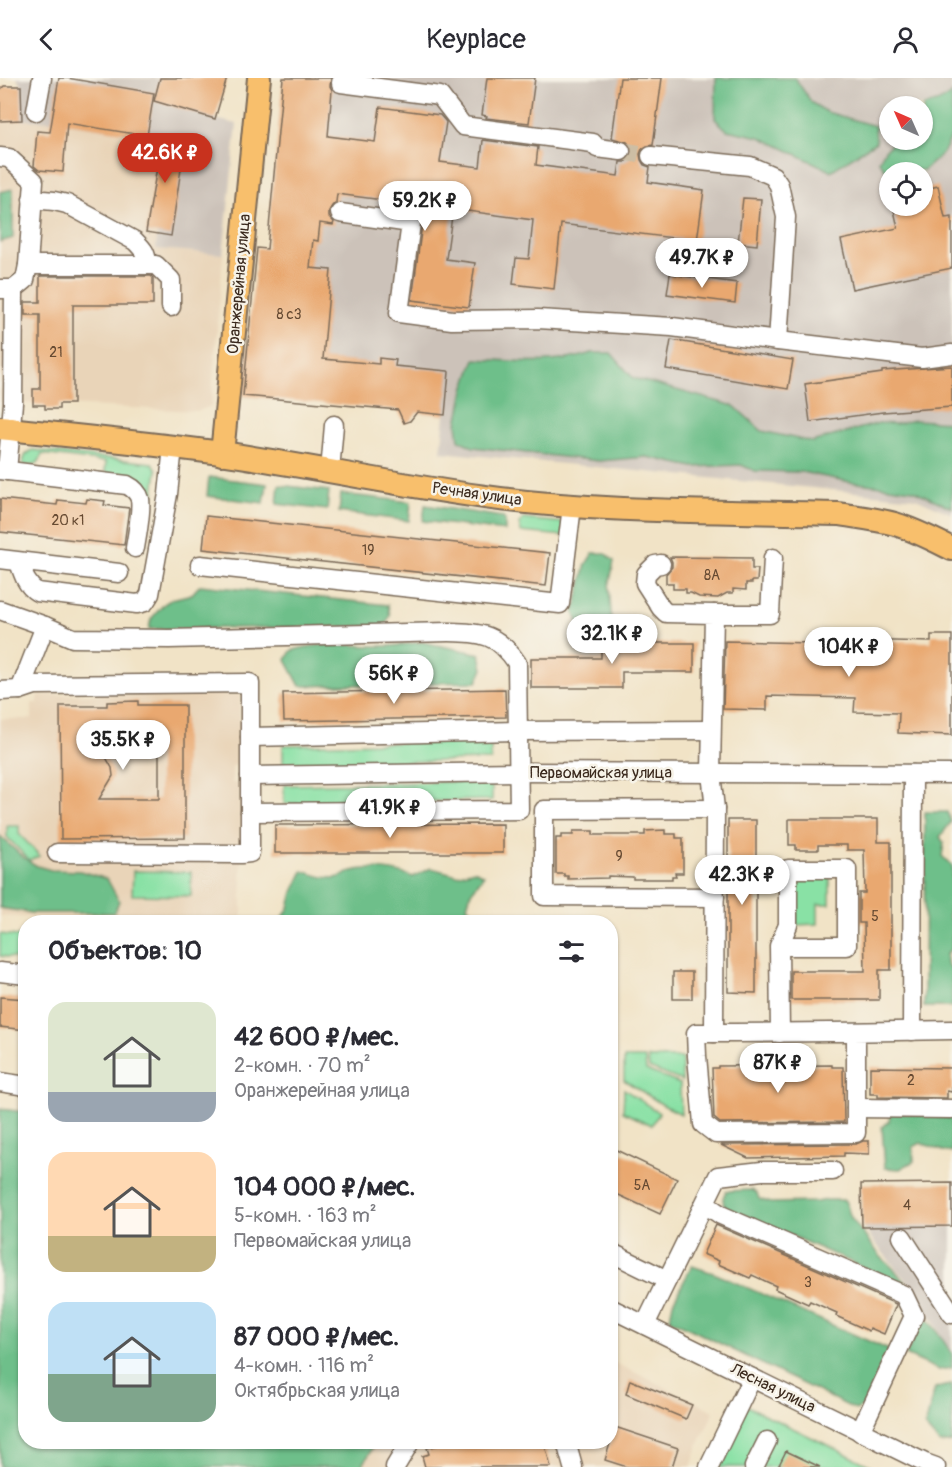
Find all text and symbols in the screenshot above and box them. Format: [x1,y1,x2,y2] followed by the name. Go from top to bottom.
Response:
[30,23,63,56] icon: back
[426,23,526,56] text: Keyplace
[889,23,922,56] icon: person
[879,96,933,150] north arrow
[879,96,933,216] map controls
[110,133,220,184] pin: 42.6K ₽
[131,140,199,165] text: 42.6K ₽
[879,162,933,216] button: locate
[370,181,480,232] pin: 59.2K ₽
[392,188,458,213] text: 59.2K ₽
[223,213,255,355] street label: Оранжерейная улица
[647,238,757,289] pin: 49.7K ₽
[669,245,735,270] text: 49.7K ₽
[276,306,302,323] house number: 8 с3
[49,344,63,361] house number: 21
[431,478,523,510] street label: Речная улица
[51,512,85,529] house number: 20 к1
[362,542,374,559] house number: 19
[704,567,720,584] house number: 8А
[557,614,667,665] pin: 32.1K ₽
[581,621,643,646] text: 32.1K ₽
[800,627,898,678] pin: 104K ₽
[818,634,880,659] text: 104K ₽
[352,654,436,705] pin: 56K ₽
[369,661,419,686] text: 56K ₽
[68,720,178,771] pin: 35.5K ₽
[90,727,156,752] text: 35.5K ₽
[530,763,672,783] street label: Первомайская улица
[335,788,445,839] pin: 41.9K ₽
[359,795,421,820] text: 41.9K ₽
[615,848,623,865] house number: 9
[687,855,797,906] pin: 42.3K ₽
[709,862,775,887] text: 42.3K ₽
[871,908,879,925] house number: 5
[48,935,202,967] text: Объектов: 10
[555,935,588,968] icon: filters
[234,1021,399,1053] text: 42 600 ₽/мес.
[96,1026,168,1098] icon: home
[736,1043,820,1094] pin: 87K ₽
[753,1050,803,1075] text: 87K ₽
[234,1053,371,1078] text: 2-комн. · 70 m²
[907,1072,915,1089] house number: 2
[234,1078,410,1103] text: Оранжерейная улица
[234,1171,415,1203] text: 104 000 ₽/мес.
[96,1176,168,1248] icon: home
[634,1177,650,1194] house number: 5А
[903,1197,911,1214] house number: 4
[234,1203,377,1228] text: 5-комн. · 163 m²
[234,1228,411,1253] text: Первомайская улица
[804,1274,812,1291] house number: 3
[234,1321,399,1353] text: 87 000 ₽/мес.
[96,1326,168,1398] icon: home
[234,1353,374,1378] text: 4-комн. · 116 m²
[726,1358,819,1417] street label: Лесная улица
[234,1378,400,1403] text: Октябрьская улица

